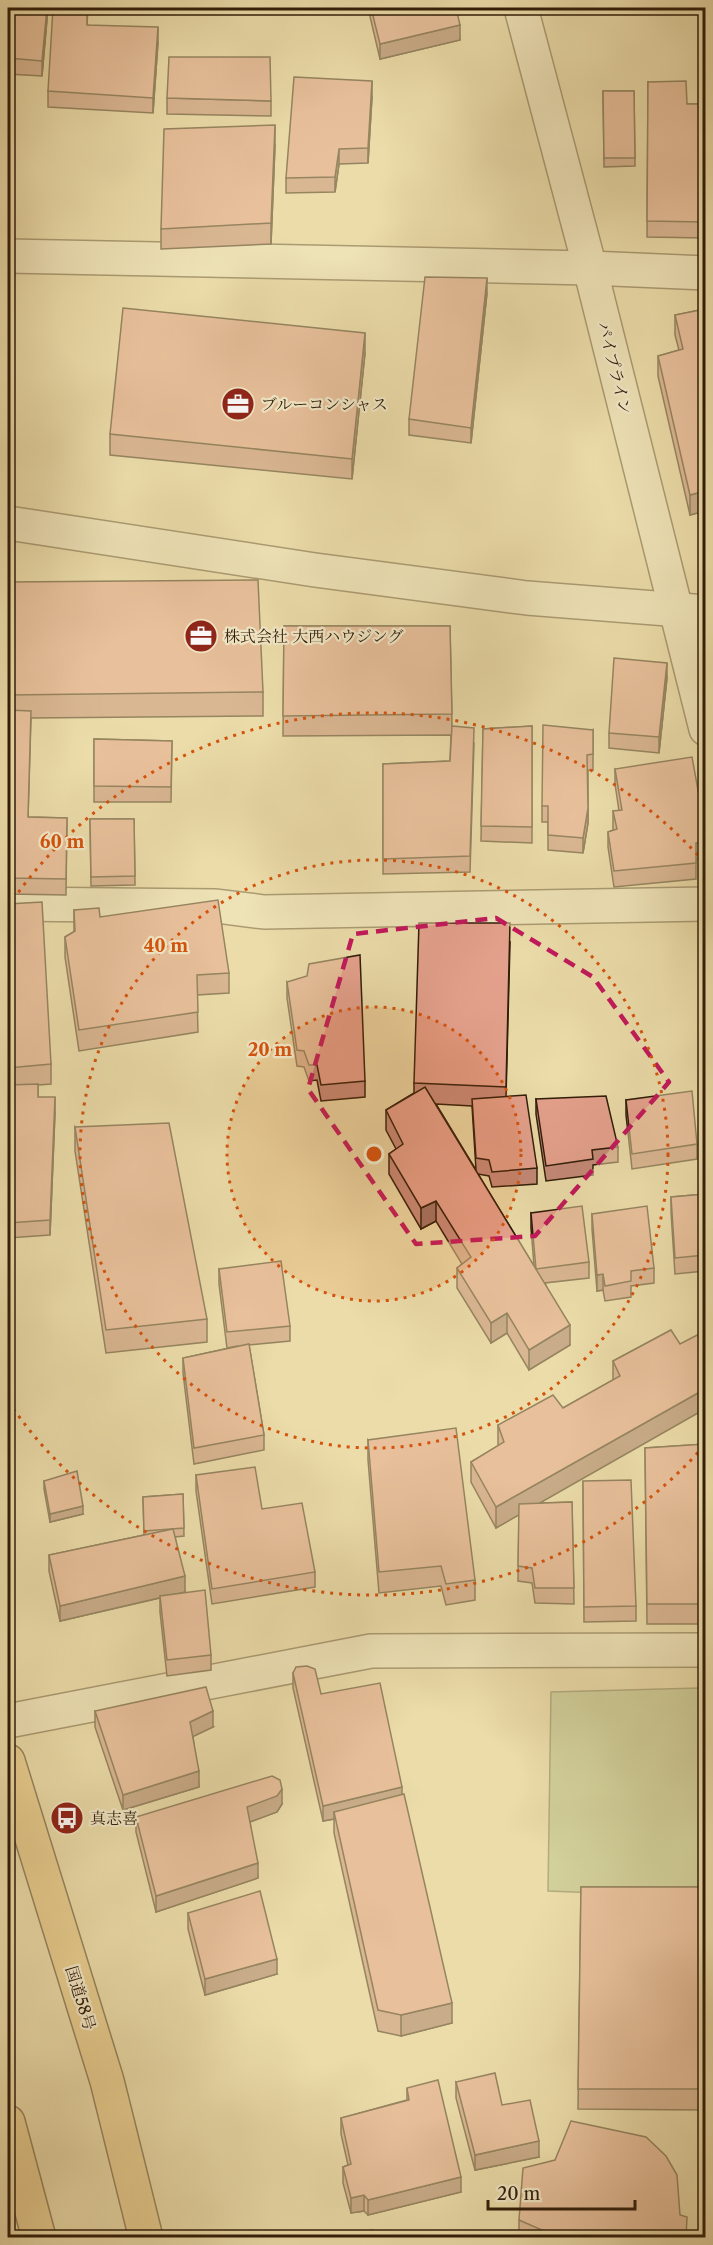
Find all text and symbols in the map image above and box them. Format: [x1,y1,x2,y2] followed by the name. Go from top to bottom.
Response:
[594,319,636,417] street label: パイプライン
[220,386,256,422] office icon: ブルーコンシャス
[261,394,388,414] place label: ブルーコンシャス
[183,618,219,654] office icon: 株式会社 大西ハウジング
[224,626,404,646] place label: 株式会社 大西ハウジング
[40,831,84,853] text: 60 m
[144,935,188,957] text: 40 m
[248,1039,292,1061] text: 20 m
[364,1144,384,1164] centre of rings
[49,1800,85,1836] bus stop icon: 真志喜
[90,1808,138,1828] place label: 真志喜
[62,1963,100,2033] street label: 国道58号
[488,2173,635,2211] scale bar
[497,2183,541,2205] text: 20 m

